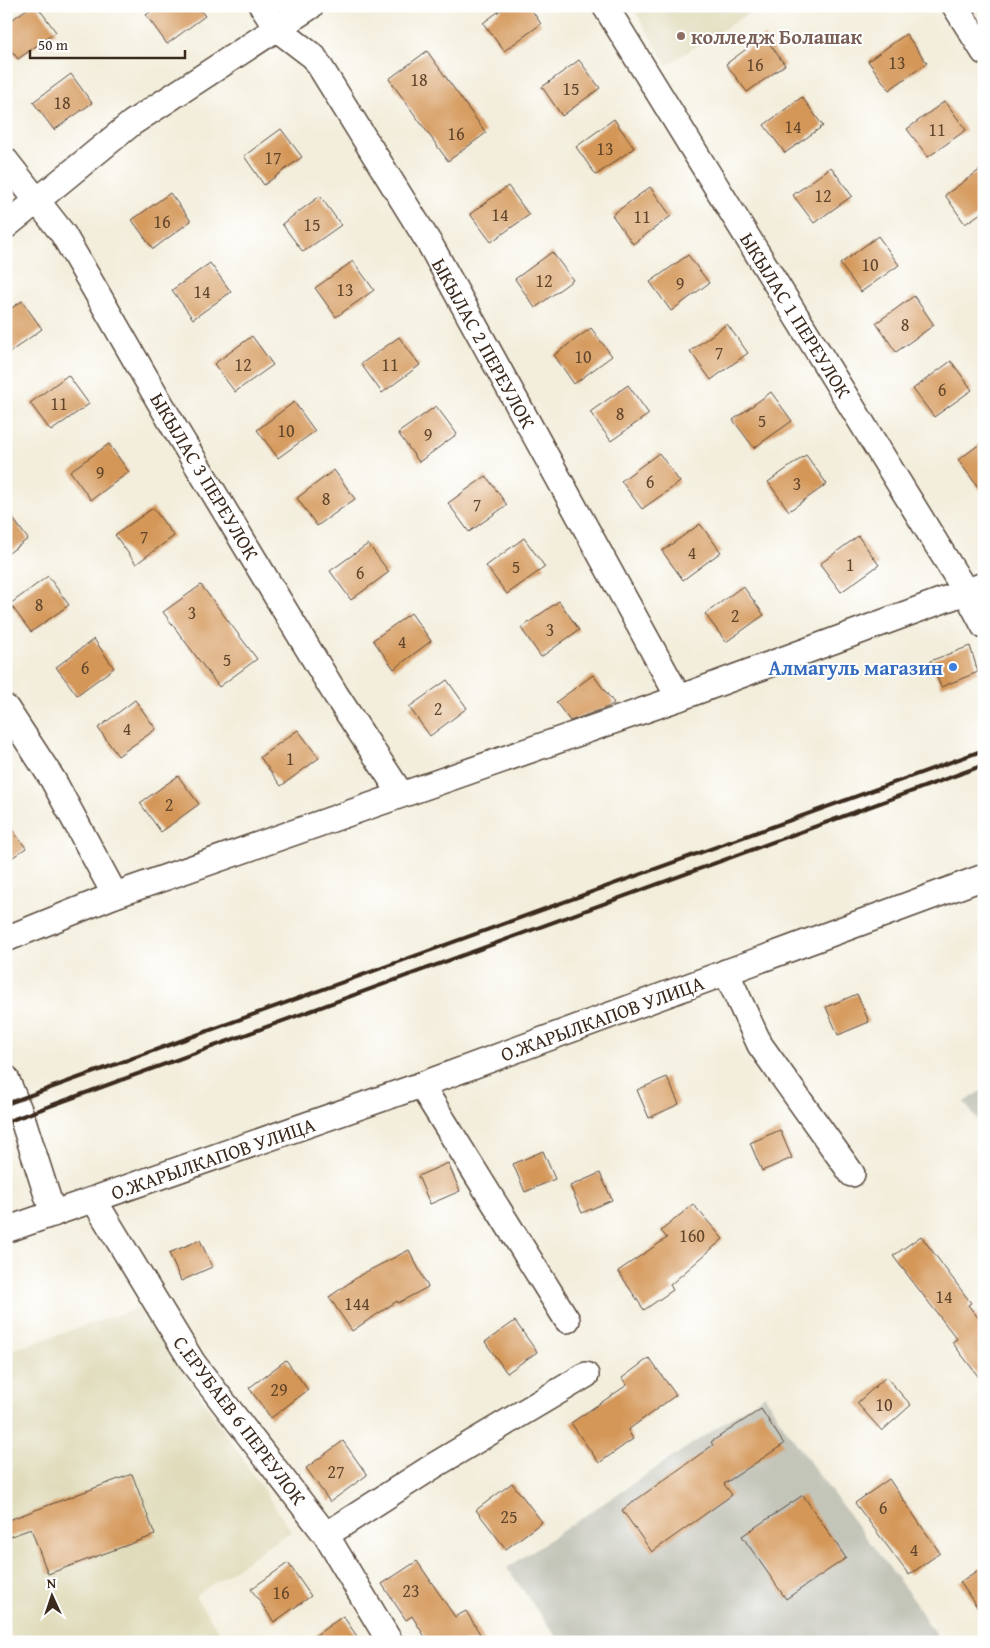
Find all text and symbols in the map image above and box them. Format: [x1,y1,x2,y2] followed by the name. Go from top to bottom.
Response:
[691,22,862,51] place label: колледж Болашак
[30,28,185,60] scale bar
[675,30,687,42] marker: колледж Болашак
[38,34,69,55] text: 50 m
[888,49,906,76] house number: 13
[746,51,764,78] house number: 16
[410,66,428,93] house number: 18
[562,75,580,102] house number: 15
[53,89,71,116] house number: 18
[784,113,802,140] house number: 14
[928,116,946,143] house number: 11
[447,120,465,147] house number: 16
[596,135,614,162] house number: 13
[264,144,282,171] house number: 17
[814,182,832,209] house number: 12
[491,201,509,228] house number: 14
[633,203,651,230] house number: 11
[153,208,171,235] house number: 16
[303,211,321,238] house number: 15
[733,227,859,404] street label: ЫКЫЛАС 1 ПЕРЕУЛОК
[861,251,879,278] house number: 10
[425,253,543,434] street label: ЫКЫЛАС 2 ПЕРЕУЛОК
[535,267,553,294] house number: 12
[676,270,684,297] house number: 9
[336,276,354,303] house number: 13
[193,278,211,305] house number: 14
[901,311,909,338] house number: 8
[715,339,723,366] house number: 7
[574,343,592,370] house number: 10
[234,351,252,378] house number: 12
[381,351,399,378] house number: 11
[938,376,946,403] house number: 6
[144,387,267,566] street label: ЫКЫЛАС 3 ПЕРЕУЛОК
[50,390,68,417] house number: 11
[616,400,624,427] house number: 8
[758,407,766,434] house number: 5
[277,417,295,444] house number: 10
[424,421,432,448] house number: 9
[96,459,104,486] house number: 9
[646,468,654,495] house number: 6
[793,470,801,497] house number: 3
[322,485,330,512] house number: 8
[473,491,481,518] house number: 7
[140,523,148,550] house number: 7
[688,539,696,566] house number: 4
[846,551,854,578] house number: 1
[512,553,520,580] house number: 5
[356,559,364,586] house number: 6
[35,591,43,618] house number: 8
[188,599,196,626] house number: 3
[731,602,739,629] house number: 2
[546,616,554,643] house number: 3
[398,628,406,655] house number: 4
[223,646,231,673] house number: 5
[768,653,943,682] place label: Алмагуль магазин
[81,654,89,681] house number: 6
[947,661,959,673] marker: Алмагуль магазин
[434,695,442,722] house number: 2
[123,715,131,742] house number: 4
[286,745,294,772] house number: 1
[165,791,173,818] house number: 2
[496,968,708,1068] street label: О.ЖАРЫЛКАПОВ УЛИЦА
[107,1109,319,1207] street label: О.ЖАРЫЛКАПОВ УЛИЦА
[679,1222,705,1249] house number: 160
[935,1283,953,1310] house number: 14
[344,1290,370,1317] house number: 144
[167,1329,314,1511] street label: С.ЕРУБАЕВ 6 ПЕРЕУЛОК
[270,1376,288,1403] house number: 29
[875,1391,893,1418] house number: 10
[327,1458,345,1485] house number: 27
[879,1494,887,1521] house number: 6
[500,1503,518,1530] house number: 25
[910,1536,918,1563] house number: 4
[28,1570,78,1620] north arrow
[46,1573,57,1593] text: N
[402,1577,420,1604] house number: 23
[272,1579,290,1606] house number: 16

